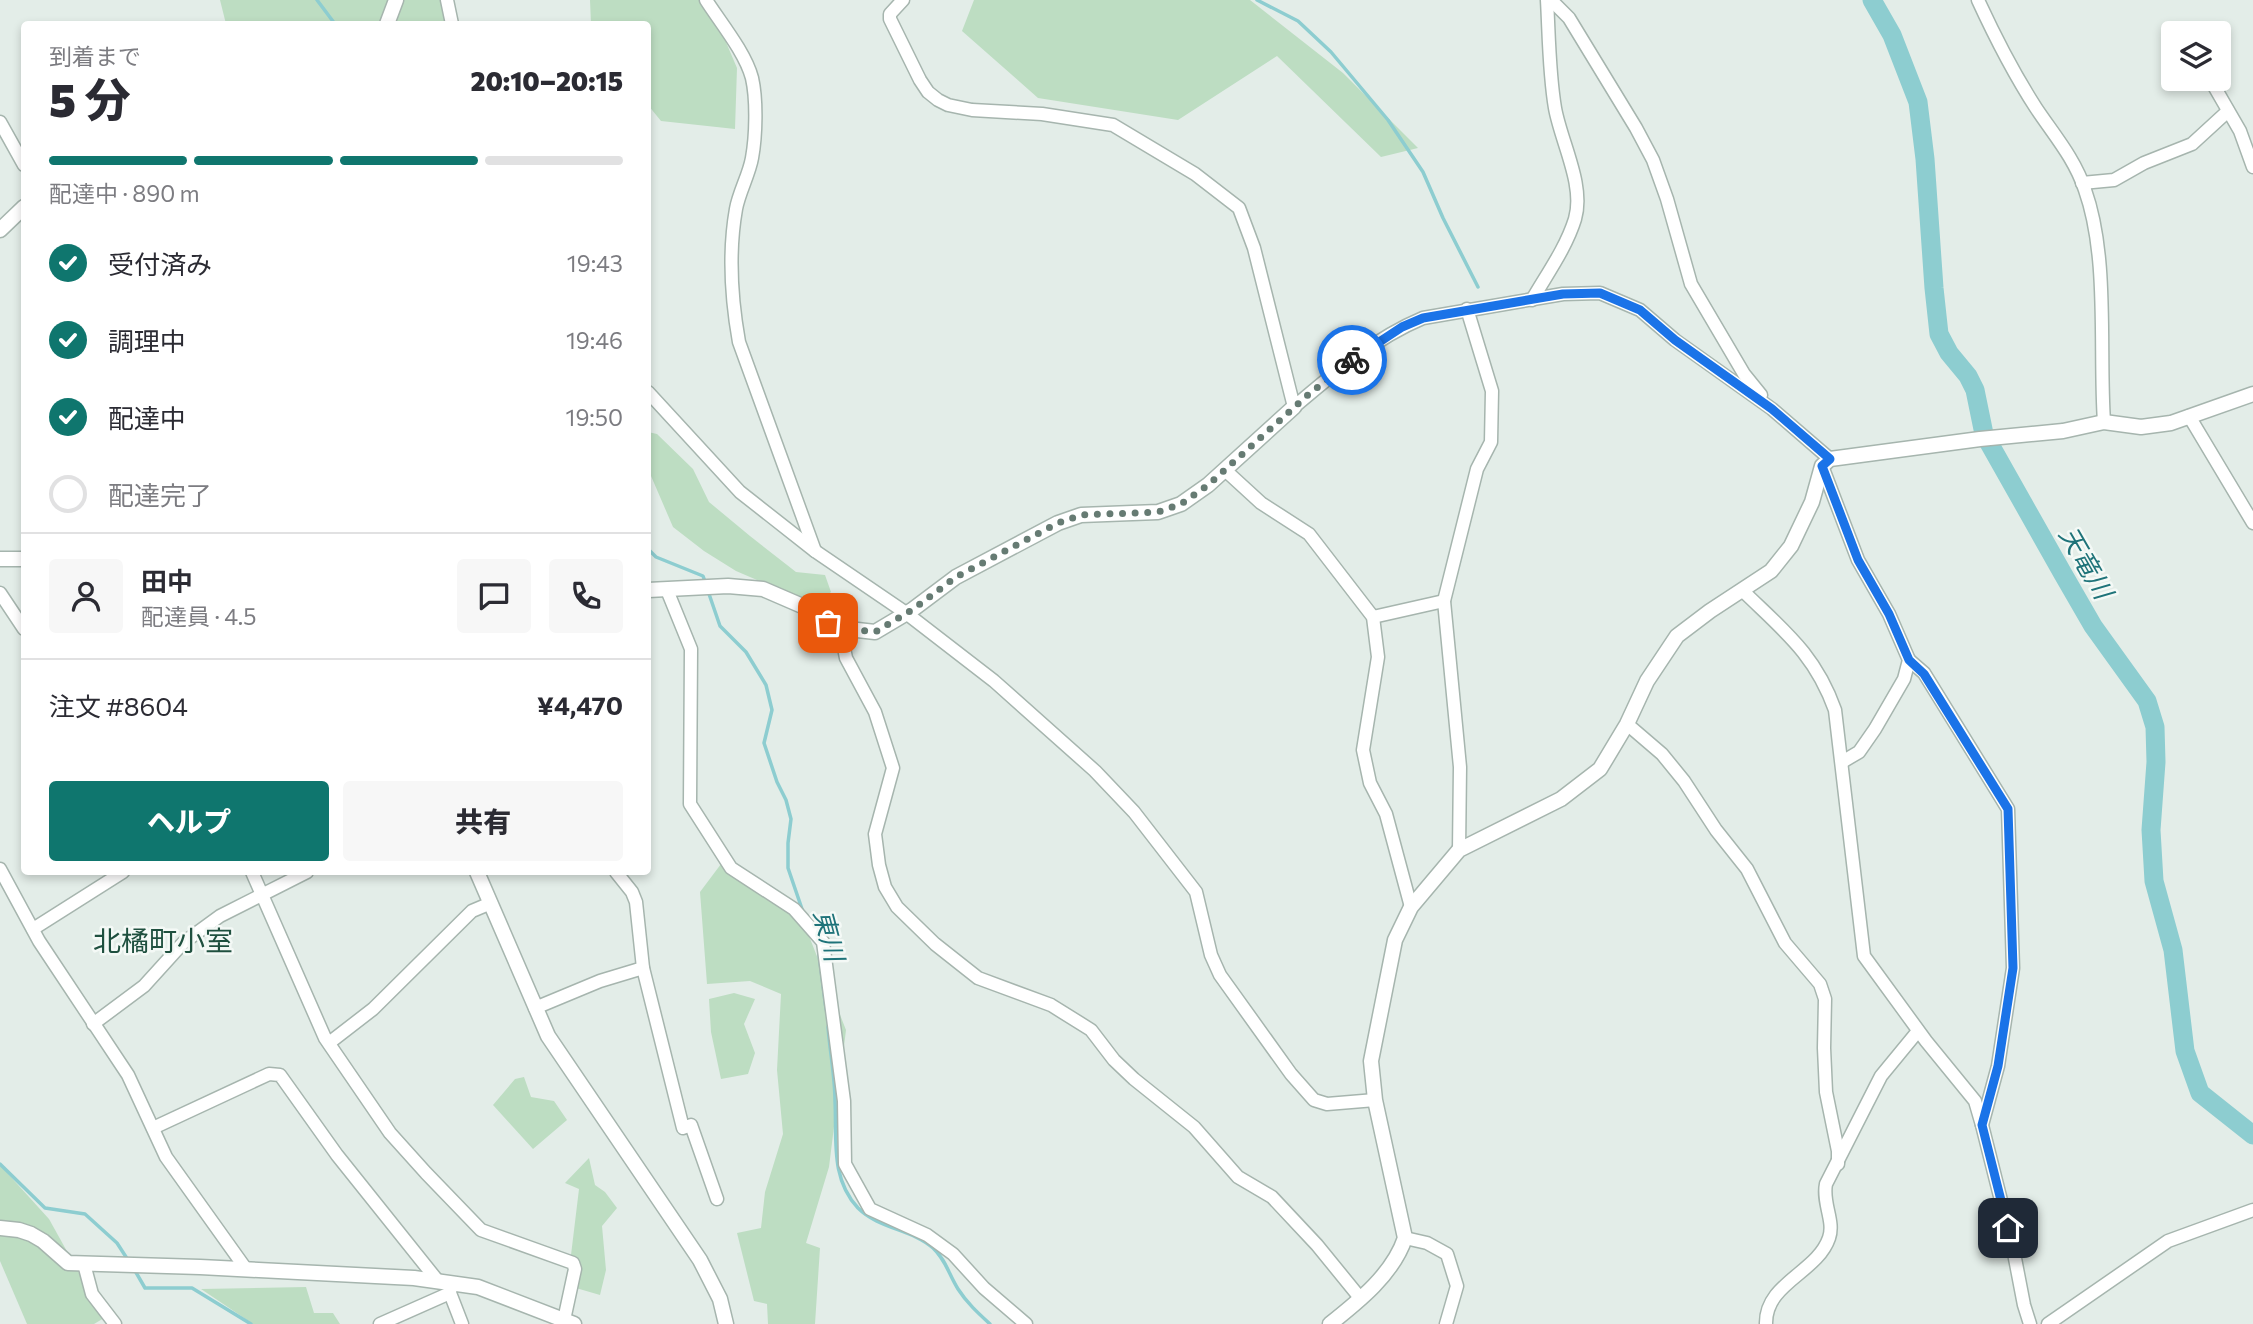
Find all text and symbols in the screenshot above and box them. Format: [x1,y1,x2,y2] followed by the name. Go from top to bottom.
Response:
[2161,21,2231,91] map controls
[2161,21,2231,91] button: layers
[49,42,141,70] text: 到着まで
[471,65,623,96] text: 20:10–20:15
[49,70,131,126] text: 5 分
[49,179,200,207] text: 配達中 · 890 m
[49,244,87,282] icon: check
[108,248,212,279] text: 受付済み
[567,249,623,277] text: 19:43
[49,321,87,359] icon: check
[108,325,186,356] text: 調理中
[1317,325,1387,395] courier
[566,326,623,354] text: 19:46
[1333,341,1371,379] icon: bike
[49,398,87,436] icon: check
[108,402,186,433] text: 配達中
[566,403,623,431] text: 19:50
[108,479,212,510] text: 配達完了
[2054,520,2121,606] water label: 天竜川
[49,559,123,633] button: person
[457,559,531,633] button: chat
[549,559,623,633] button: phone
[141,565,193,596] text: 田中
[798,593,858,653] pin
[141,602,257,630] text: 配達員 · 4.5
[809,604,847,642] icon: bag
[537,689,623,720] text: ¥4,470
[49,690,188,721] text: 注文 #8604
[49,781,329,861] button: ヘルプ
[343,781,623,861] button: 共有
[808,906,852,967] water label: 東川
[93,923,233,957] district label: 北橘町小室
[1978,1198,2038,1258] pin
[1989,1209,2027,1247] icon: home

